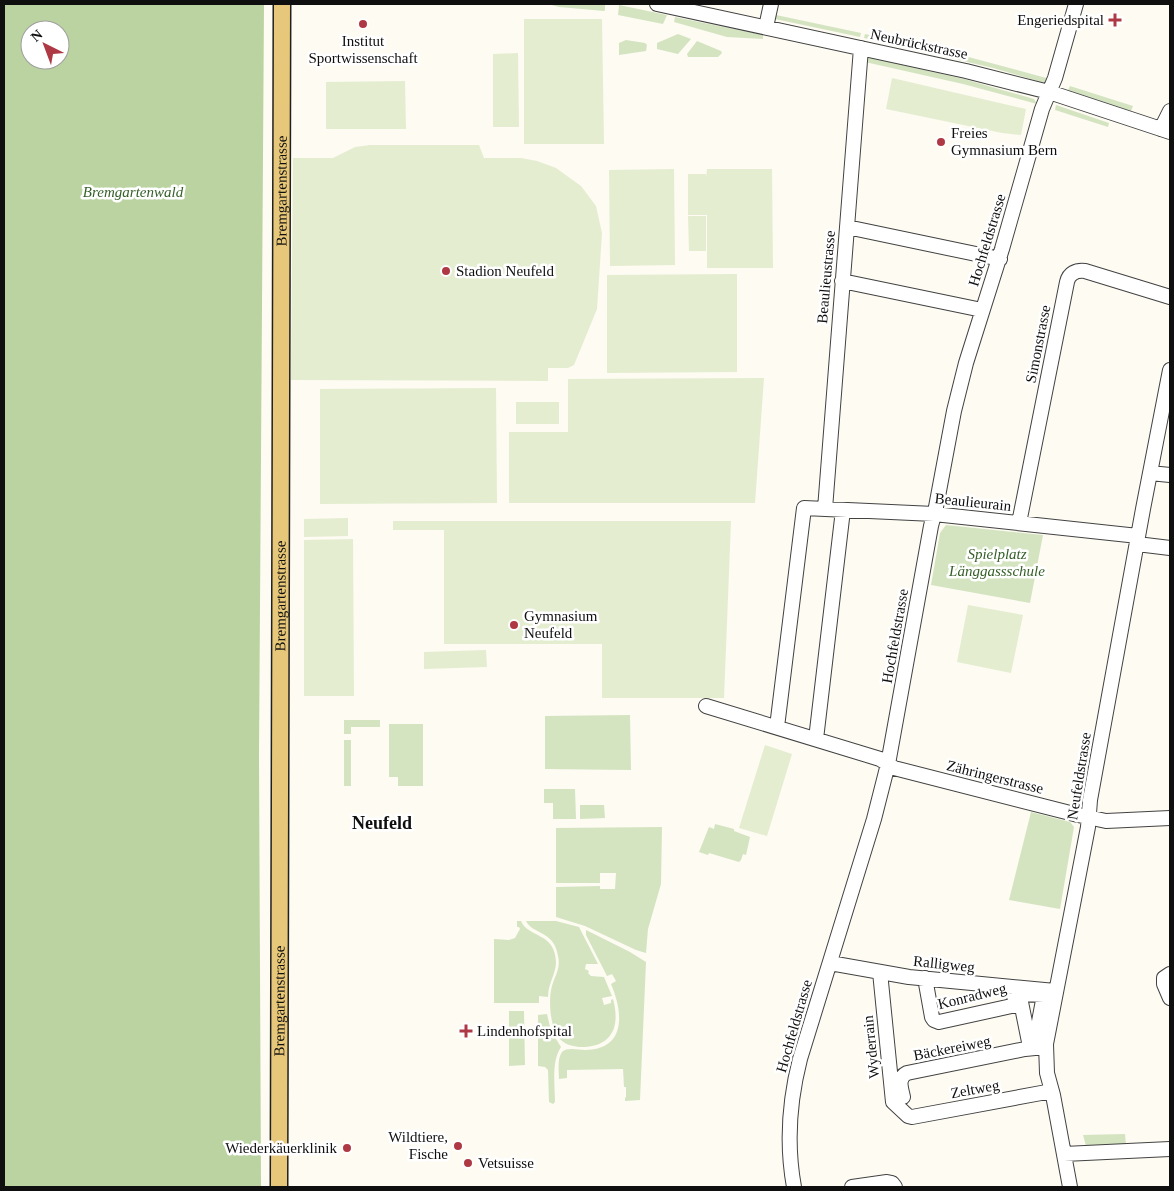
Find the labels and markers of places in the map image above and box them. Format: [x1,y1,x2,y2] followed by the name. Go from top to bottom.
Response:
[1017,12,1104,28] place label: Engeriedspital
[1108,13,1122,27] marker: Engeriedspital
[357,18,369,30] marker: Institut Sportwissenschaft
[308,33,418,66] place label: Institut Sportwissenschaft
[951,125,1058,158] place label: Freies Gymnasium Bern
[935,136,947,148] marker: Freies Gymnasium Bern
[456,263,554,279] place label: Stadion Neufeld
[440,265,452,277] marker: Stadion Neufeld
[524,608,598,641] place label: Gymnasium Neufeld
[508,619,520,631] marker: Gymnasium Neufeld
[477,1023,572,1039] place label: Lindenhofspital
[459,1024,473,1038] marker: Lindenhofspital
[388,1129,448,1162] place label: Wildtiere, Fische
[225,1140,337,1156] place label: Wiederkäuerklinik
[452,1140,464,1152] marker: Wildtiere, Fische
[341,1142,353,1154] marker: Wiederkäuerklinik
[478,1155,534,1171] place label: Vetsuisse
[462,1157,474,1169] marker: Vetsuisse

